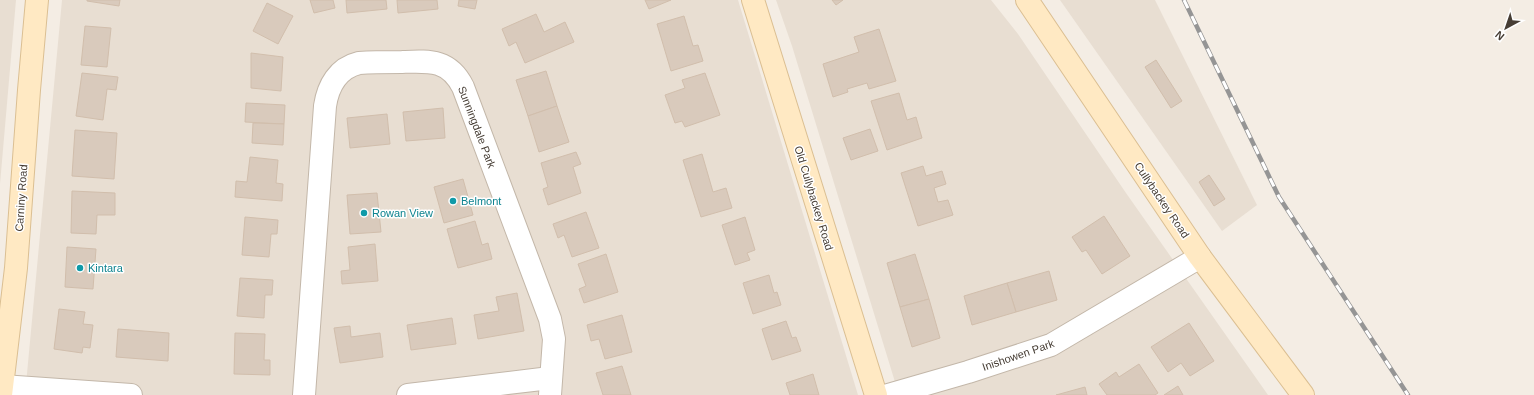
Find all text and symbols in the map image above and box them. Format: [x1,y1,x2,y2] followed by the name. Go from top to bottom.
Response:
[1486,8,1526,48] north arrow
[1493,28,1506,43] text: N
[456,84,498,170] street label: Sunningdale Park
[792,144,836,252] street label: Old Cullybackey Road
[1132,160,1192,240] street label: Cullybackey Road
[13,164,29,232] street label: Carniny Road
[461,195,501,207] place label: Belmont
[448,196,458,206] marker: Belmont
[372,207,433,219] place label: Rowan View
[359,208,369,218] marker: Rowan View
[88,262,124,274] place label: Kintara
[75,263,85,273] marker: Kintara
[980,337,1056,373] street label: Inishowen Park

